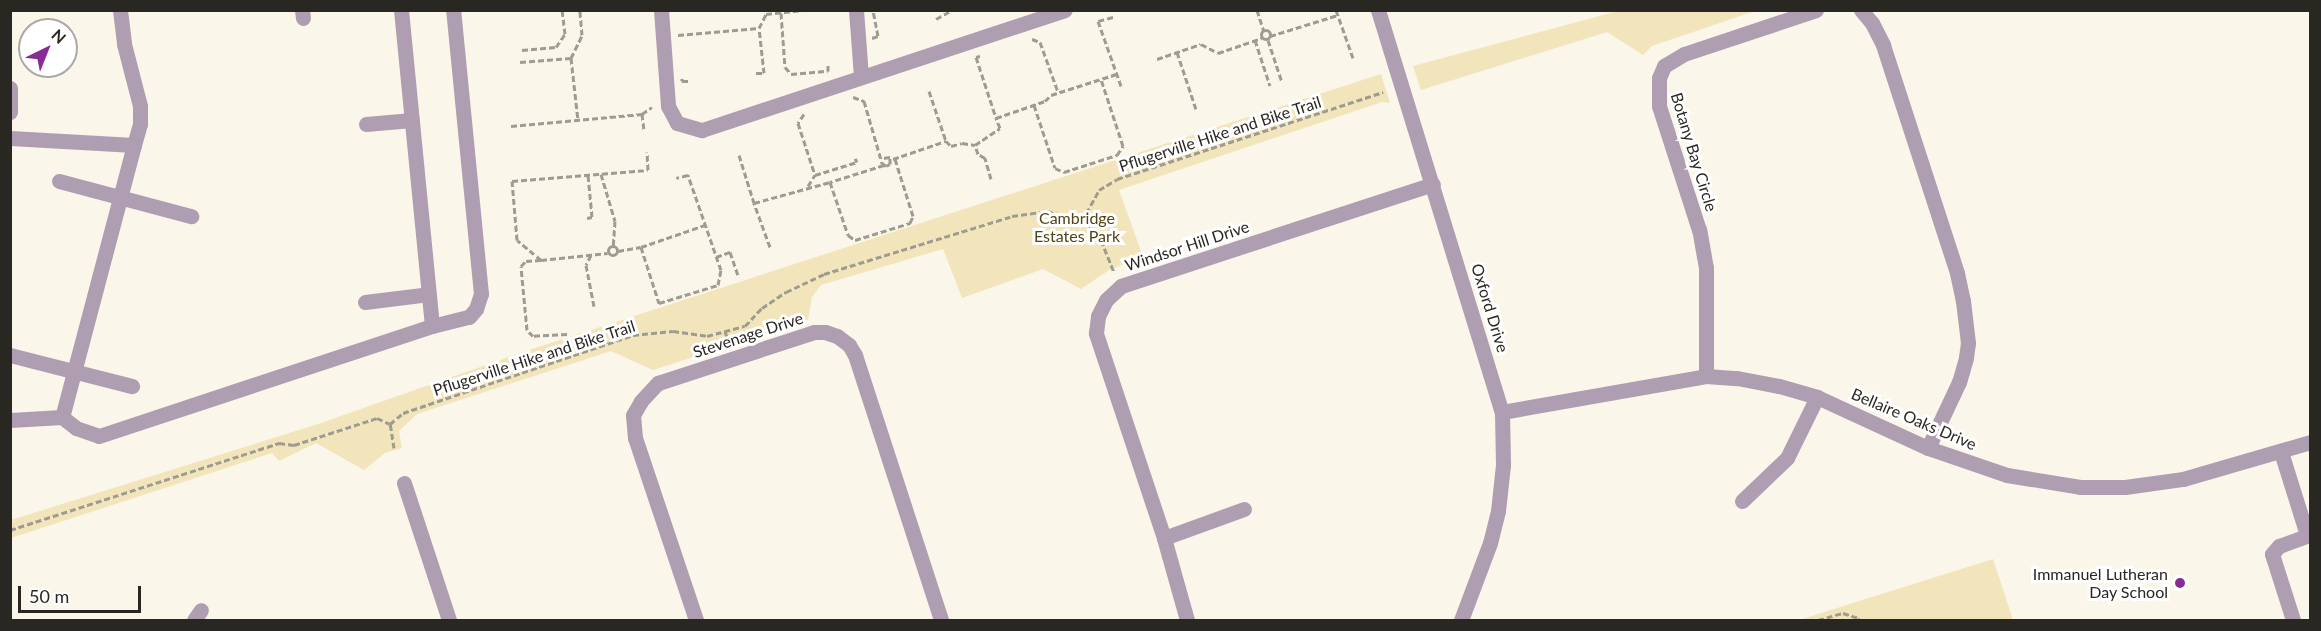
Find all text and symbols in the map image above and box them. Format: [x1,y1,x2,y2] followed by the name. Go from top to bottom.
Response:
[18,18,78,78] north arrow
[48,25,70,47] text: N
[1667,90,1721,214] street label: Botany Bay Circle
[1116,92,1324,176] street label: Pflugerville Hike and Bike Trail
[1034,208,1120,246] park label: Cambridge Estates Park
[1122,217,1252,275] street label: Windsor Hill Drive
[1467,261,1513,355] street label: Oxford Drive
[691,308,805,362] street label: Stevenage Drive
[430,316,638,400] street label: Pflugerville Hike and Bike Trail
[1849,384,1979,454] street label: Bellaire Oaks Drive
[2033,564,2168,602] place label: Immanuel Lutheran Day School
[21,574,144,612] scale bar
[2173,576,2187,590] marker: Immanuel Lutheran Day School
[29,585,69,607] text: 50 m

